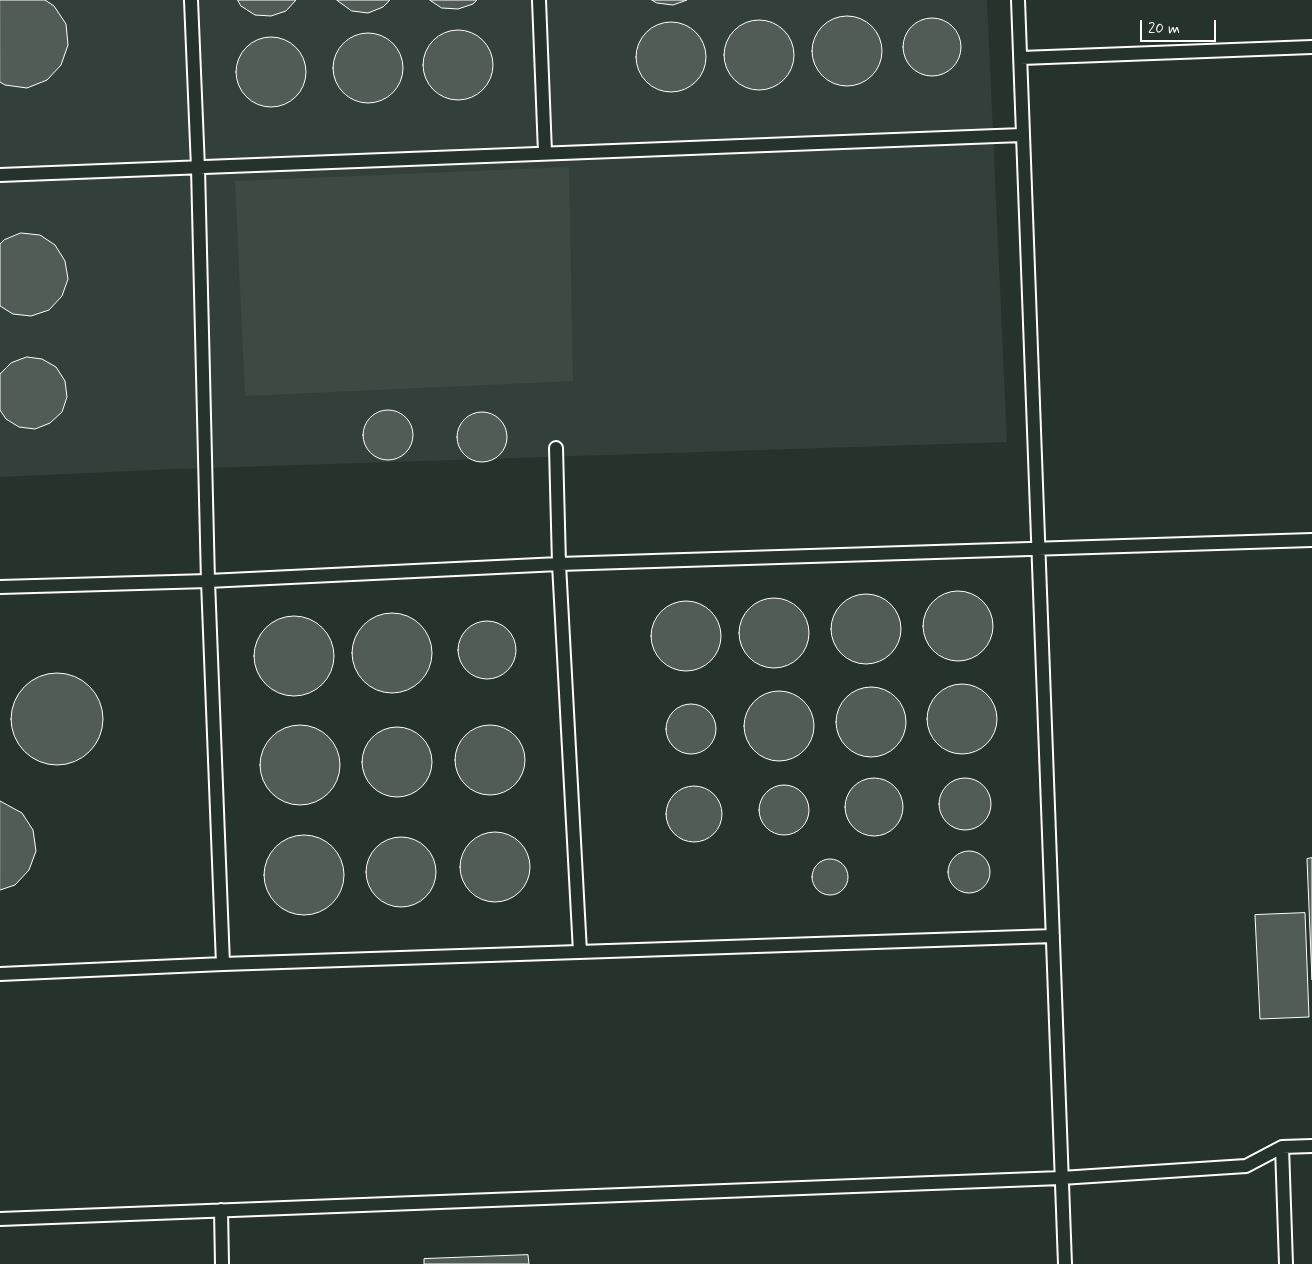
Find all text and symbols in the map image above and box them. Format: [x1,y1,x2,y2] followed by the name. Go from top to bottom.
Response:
[1142,10,1218,42] scale bar
[1148,19,1180,39] text: 20 m

